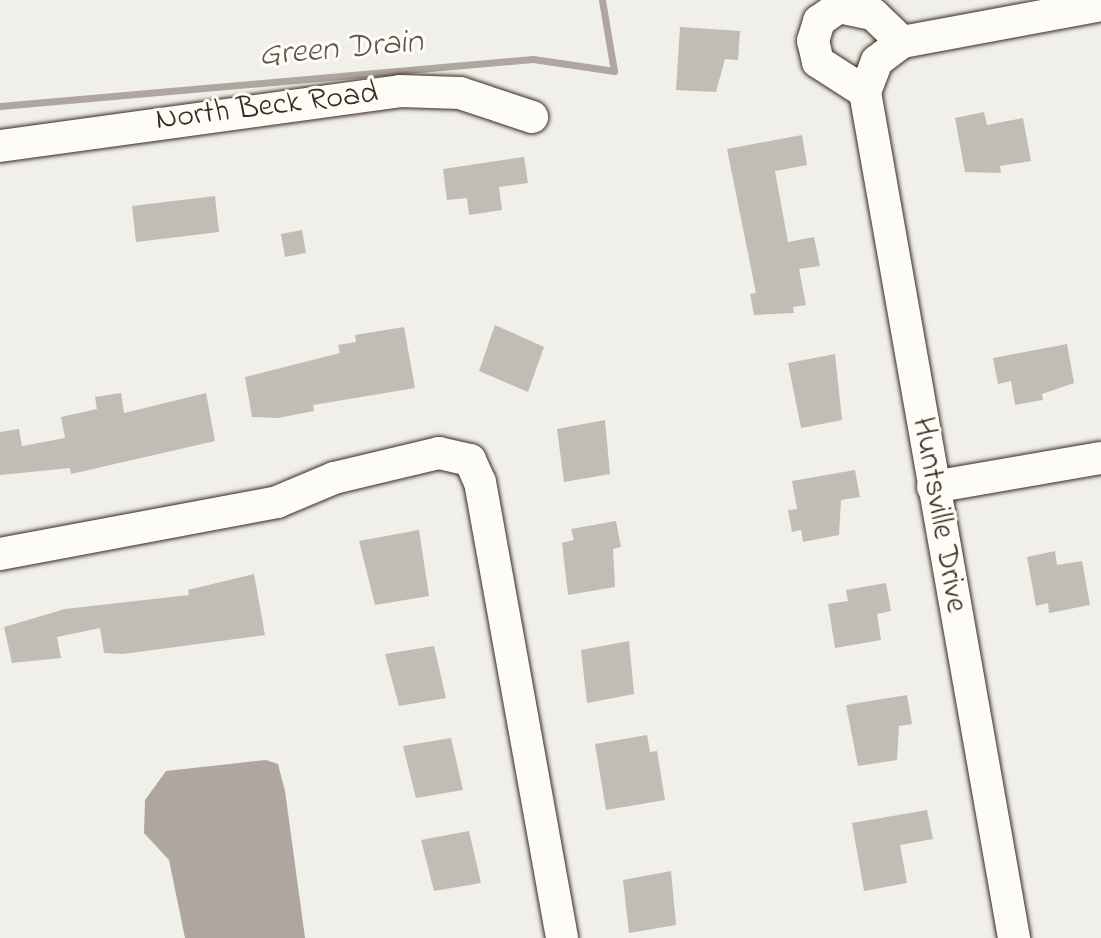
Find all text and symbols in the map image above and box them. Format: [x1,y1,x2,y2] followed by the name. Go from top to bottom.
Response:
[257,23,425,77] water label: Green Drain
[154,75,380,141] street label: North Beck Road
[902,414,974,616] street label: Huntsville Drive

